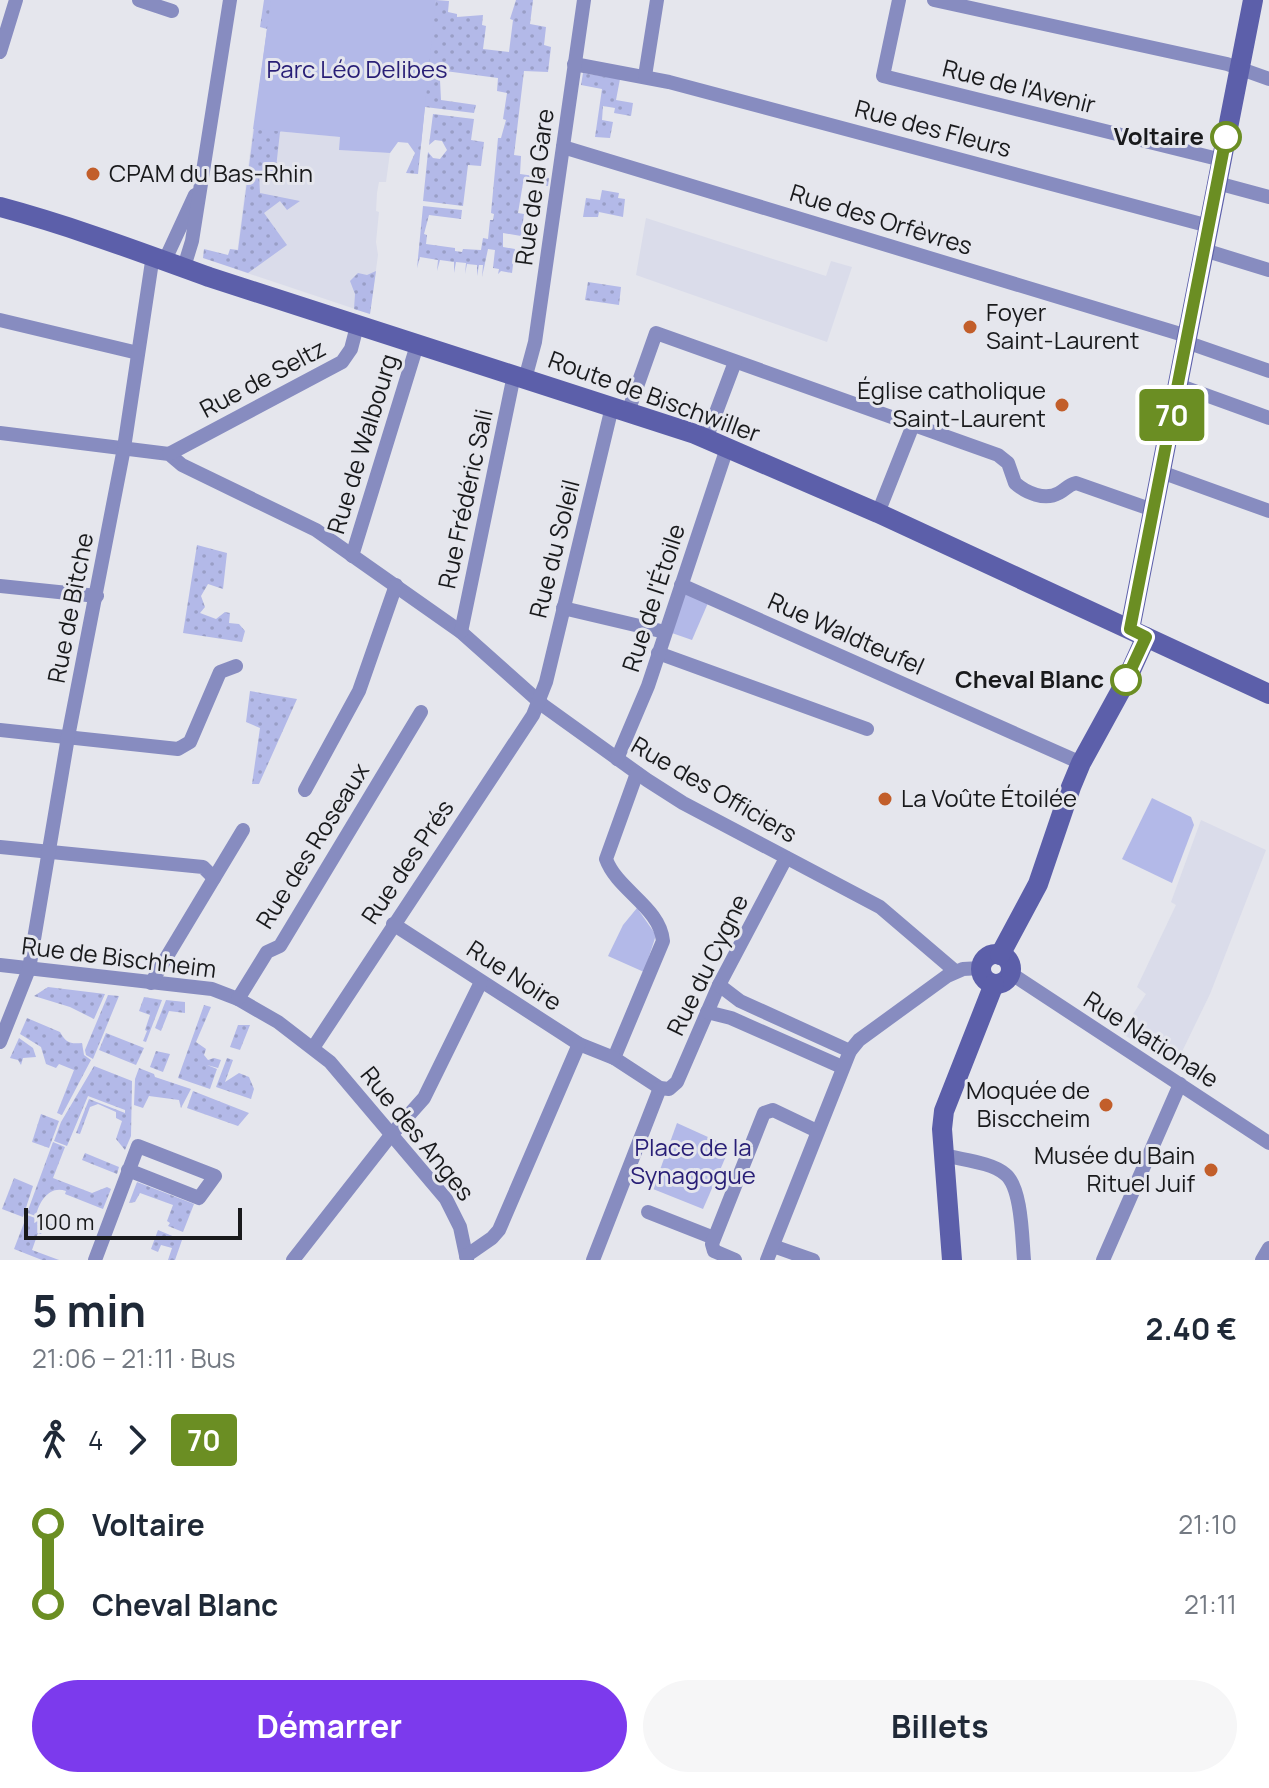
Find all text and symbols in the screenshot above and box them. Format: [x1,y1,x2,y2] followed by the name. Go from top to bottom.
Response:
[939,51,1100,121] street label: Rue de l'Avenir
[266,52,448,85] park label: Parc Léo Delibes
[852,91,1015,164] street label: Rue des Fleurs
[506,106,561,267] street label: Rue de la Gare
[1114,119,1204,152] place label: Voltaire
[1211,122,1241,152] marker: Voltaire
[109,156,313,189] place label: CPAM du Bas-Rhin
[84,165,102,183] marker: CPAM du Bas-Rhin
[786,175,977,262] street label: Rue des Orfèvres
[986,295,1139,356] place label: Foyer Saint-Laurent
[961,318,979,336] marker: Foyer Saint-Laurent
[194,331,331,425] street label: Rue de Seltz
[544,342,765,449] street label: Route de Bischwiller
[319,350,405,538] street label: Rue de Walbourg
[857,373,1046,434] place label: Église catholique Saint-Laurent
[1136,389,1208,441] line badge: 70
[1053,396,1071,414] marker: Église catholique Saint-Laurent
[1155,396,1189,434] text: 70
[429,406,500,592] street label: Rue Frédéric Sali
[520,476,587,621] street label: Rue du Soleil
[613,519,692,676] street label: Rue de l'Étoile
[39,530,100,686] street label: Rue de Bitche
[763,583,930,682] street label: Rue Waldteufel
[955,662,1104,695] place label: Cheval Blanc
[1111,665,1141,695] marker: Cheval Blanc
[626,728,804,850] street label: Rue des Officiers
[247,756,376,934] street label: Rue des Roseaux
[901,781,1077,814] place label: La Voûte Étoilée
[876,790,894,808] marker: La Voûte Étoilée
[353,792,461,930] street label: Rue des Prés
[658,888,755,1041] street label: Rue du Cygne
[20,928,218,985] street label: Rue de Bischheim
[461,932,569,1018] street label: Rue Noire
[1078,983,1226,1095] street label: Rue Nationale
[354,1059,483,1207] street label: Rue des Anges
[966,1073,1090,1134] place label: Moquée de Bisccheim
[1097,1096,1115,1114] marker: Moquée de Bisccheim
[630,1130,756,1191] park label: Place de la Synagogue
[1034,1138,1195,1199] place label: Musée du Bain Rituel Juif
[1202,1161,1220,1179] marker: Musée du Bain Rituel Juif
[24,1204,242,1240] scale bar
[36,1207,94,1237] text: 100 m
[32,1280,146,1340] text: 5 min
[1146,1308,1237,1349] text: 2.40 €
[32,1340,236,1376] text: 21:06 – 21:11 · Bus
[32,1418,76,1462] icon: walk
[115,1418,159,1462] icon: forward
[187,1421,221,1459] text: 70
[88,1422,103,1458] text: 4
[92,1504,205,1545] text: Voltaire
[1178,1506,1237,1542] text: 21:10
[92,1584,278,1625] text: Cheval Blanc
[1184,1586,1237,1622] text: 21:11
[32,1680,627,1772] button: Démarrer
[643,1680,1237,1772] button: Billets

